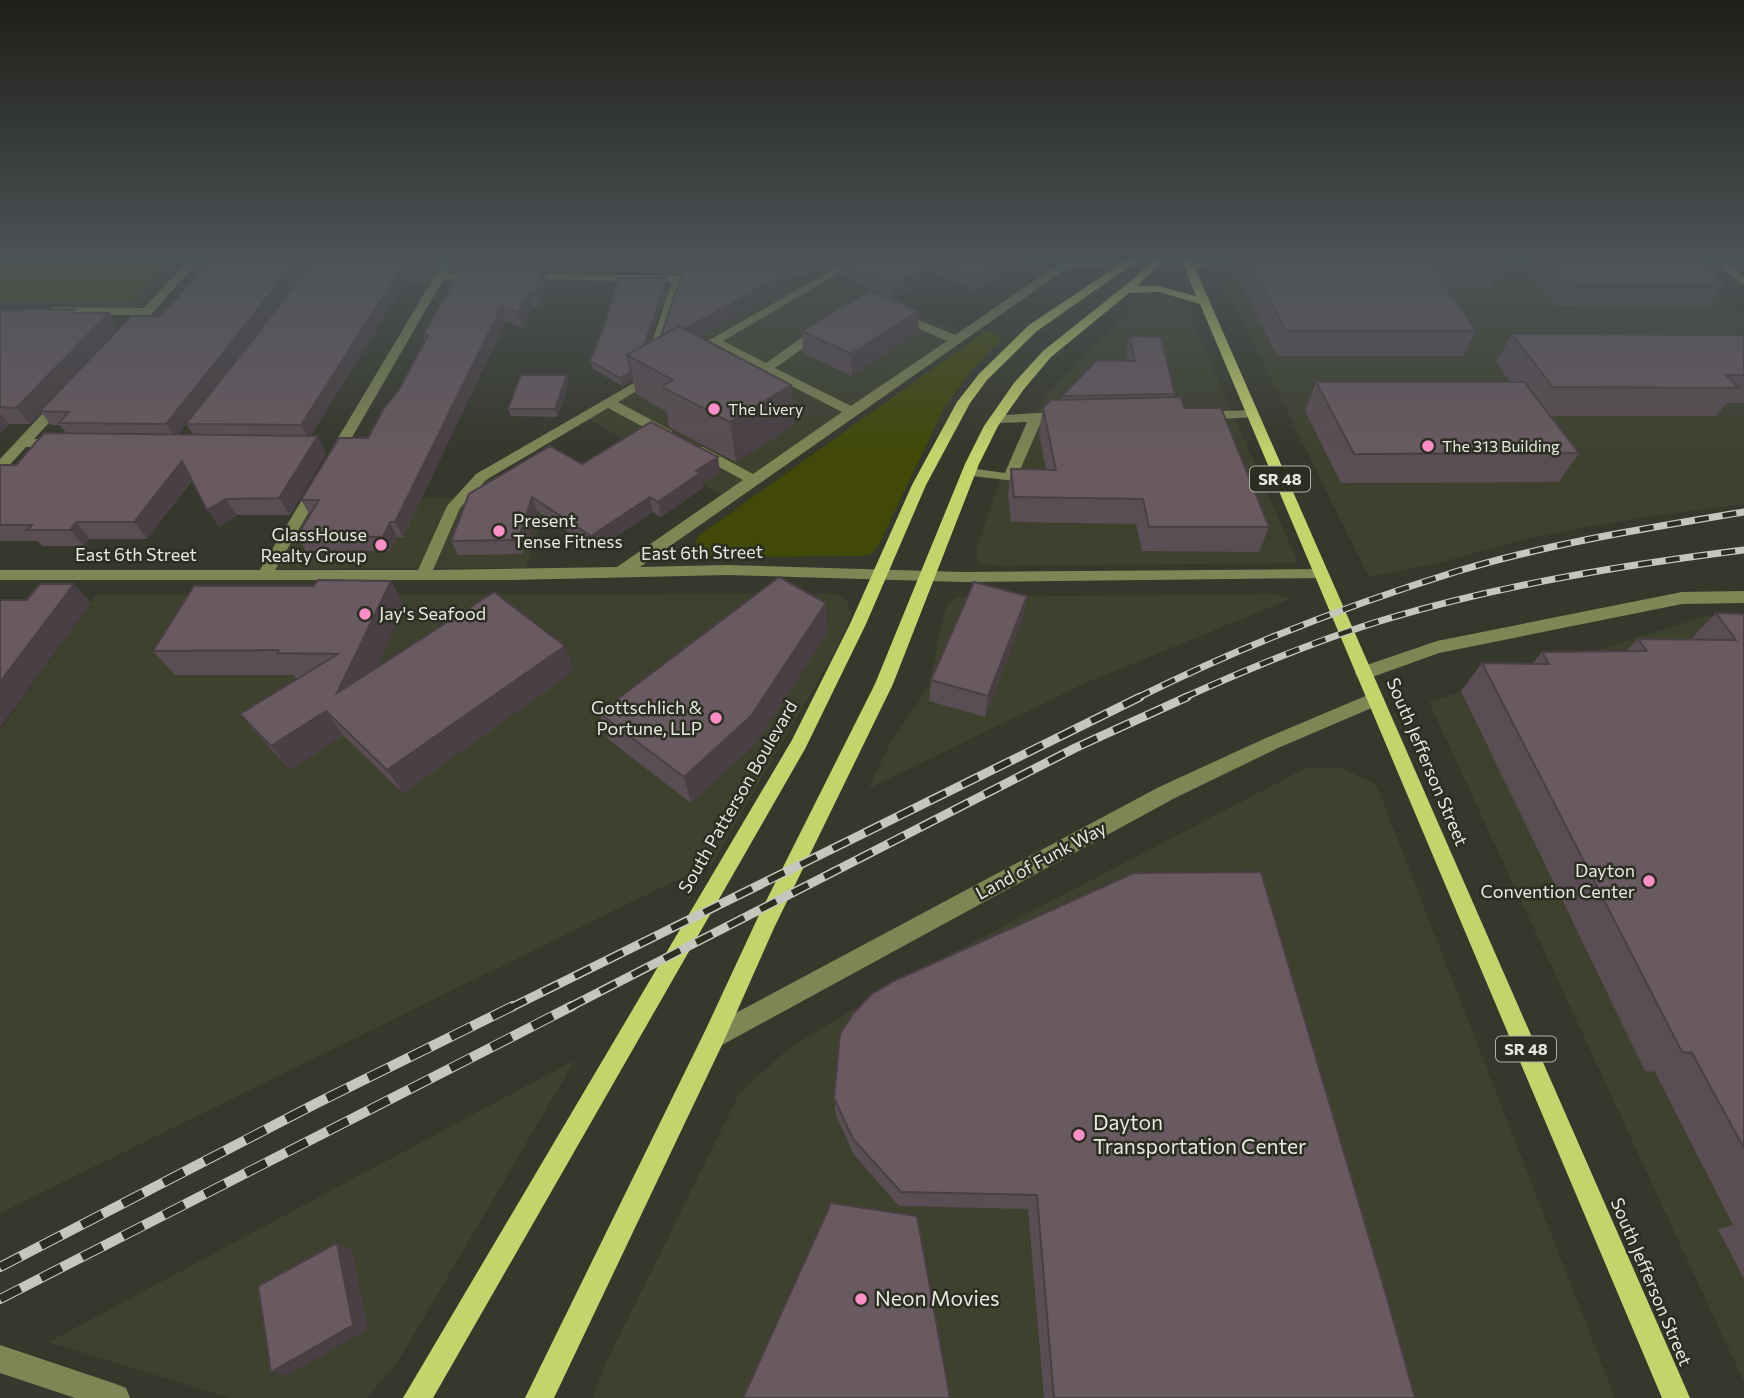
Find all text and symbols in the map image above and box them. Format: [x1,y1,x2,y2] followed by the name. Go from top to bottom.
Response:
[728,399,803,418] place label: The Livery
[706,401,722,417] marker: The Livery
[1442,436,1560,455] place label: The 313 Building
[1420,438,1436,454] marker: The 313 Building
[1250,466,1310,492] road number: SR 48
[513,509,623,552] place label: Present Tense Fitness
[260,523,367,566] place label: GlassHouse Realty Group
[491,523,507,539] marker: Present Tense Fitness
[373,537,389,553] marker: GlassHouse Realty Group
[641,540,763,564] street label: East 6th Street
[75,543,197,565] street label: East 6th Street
[379,602,486,624] place label: Jay's Seafood
[357,606,373,622] marker: Jay's Seafood
[1383,674,1473,849] street label: South Jefferson Street
[591,696,702,739] place label: Gottschlich & Portune, LLP
[673,696,801,897] street label: South Patterson Boulevard
[708,710,724,726] marker: Gottschlich & Portune, LLP
[972,816,1110,904] street label: Land of Funk Way
[1480,859,1635,902] place label: Dayton Convention Center
[1641,873,1657,889] marker: Dayton Convention Center
[1496,1036,1556,1062] road number: SR 48
[1093,1109,1306,1158] place label: Dayton Transportation Center
[1071,1127,1087,1143] marker: Dayton Transportation Center
[1607,1194,1697,1369] street label: South Jefferson Street
[875,1285,1000,1310] place label: Neon Movies
[853,1291,869,1307] marker: Neon Movies

